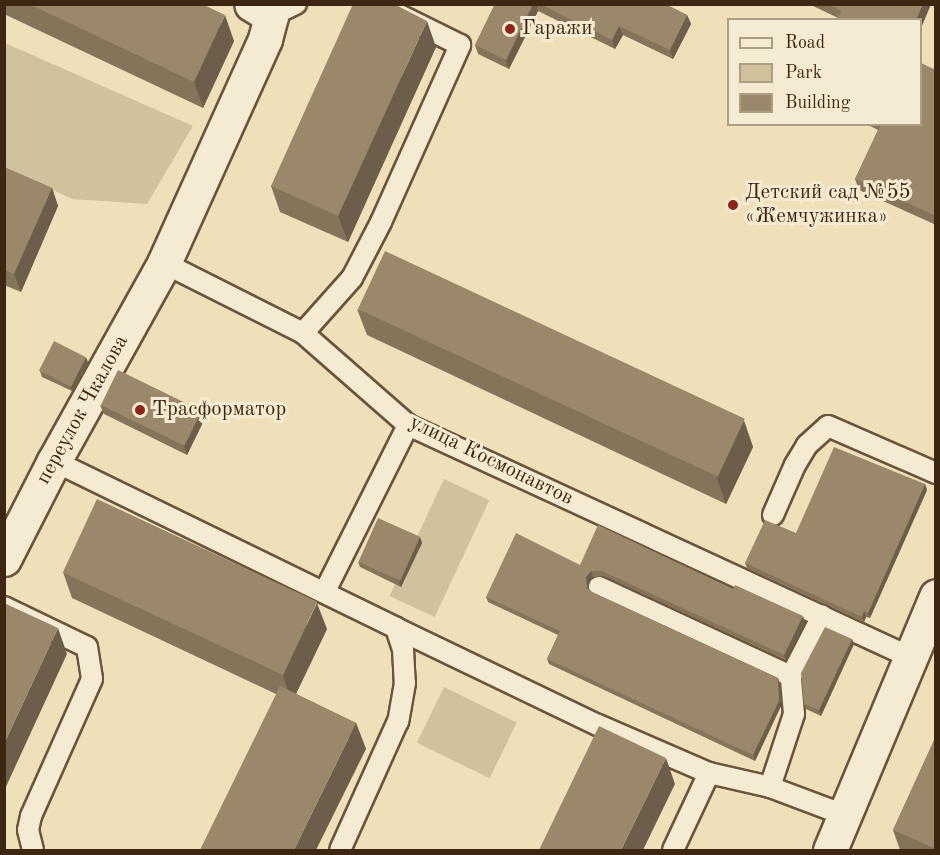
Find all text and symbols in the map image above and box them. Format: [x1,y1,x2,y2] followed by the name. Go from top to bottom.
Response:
[522,16,592,42] place label: Гаражи
[727,18,922,126] legend
[503,22,517,36] marker: Гаражи
[785,34,825,52] text: Road
[785,64,822,82] text: Park
[785,94,850,112] text: Building
[745,180,911,230] place label: Детский сад №55 «Жемчужинка»
[726,198,740,212] marker: Детский сад №55 «Жемчужинка»
[32,331,134,489] street label: переулок Чкалова
[152,397,286,423] place label: Трасформатор
[133,403,147,417] marker: Трасформатор
[405,410,577,512] street label: улица Космонавтов

